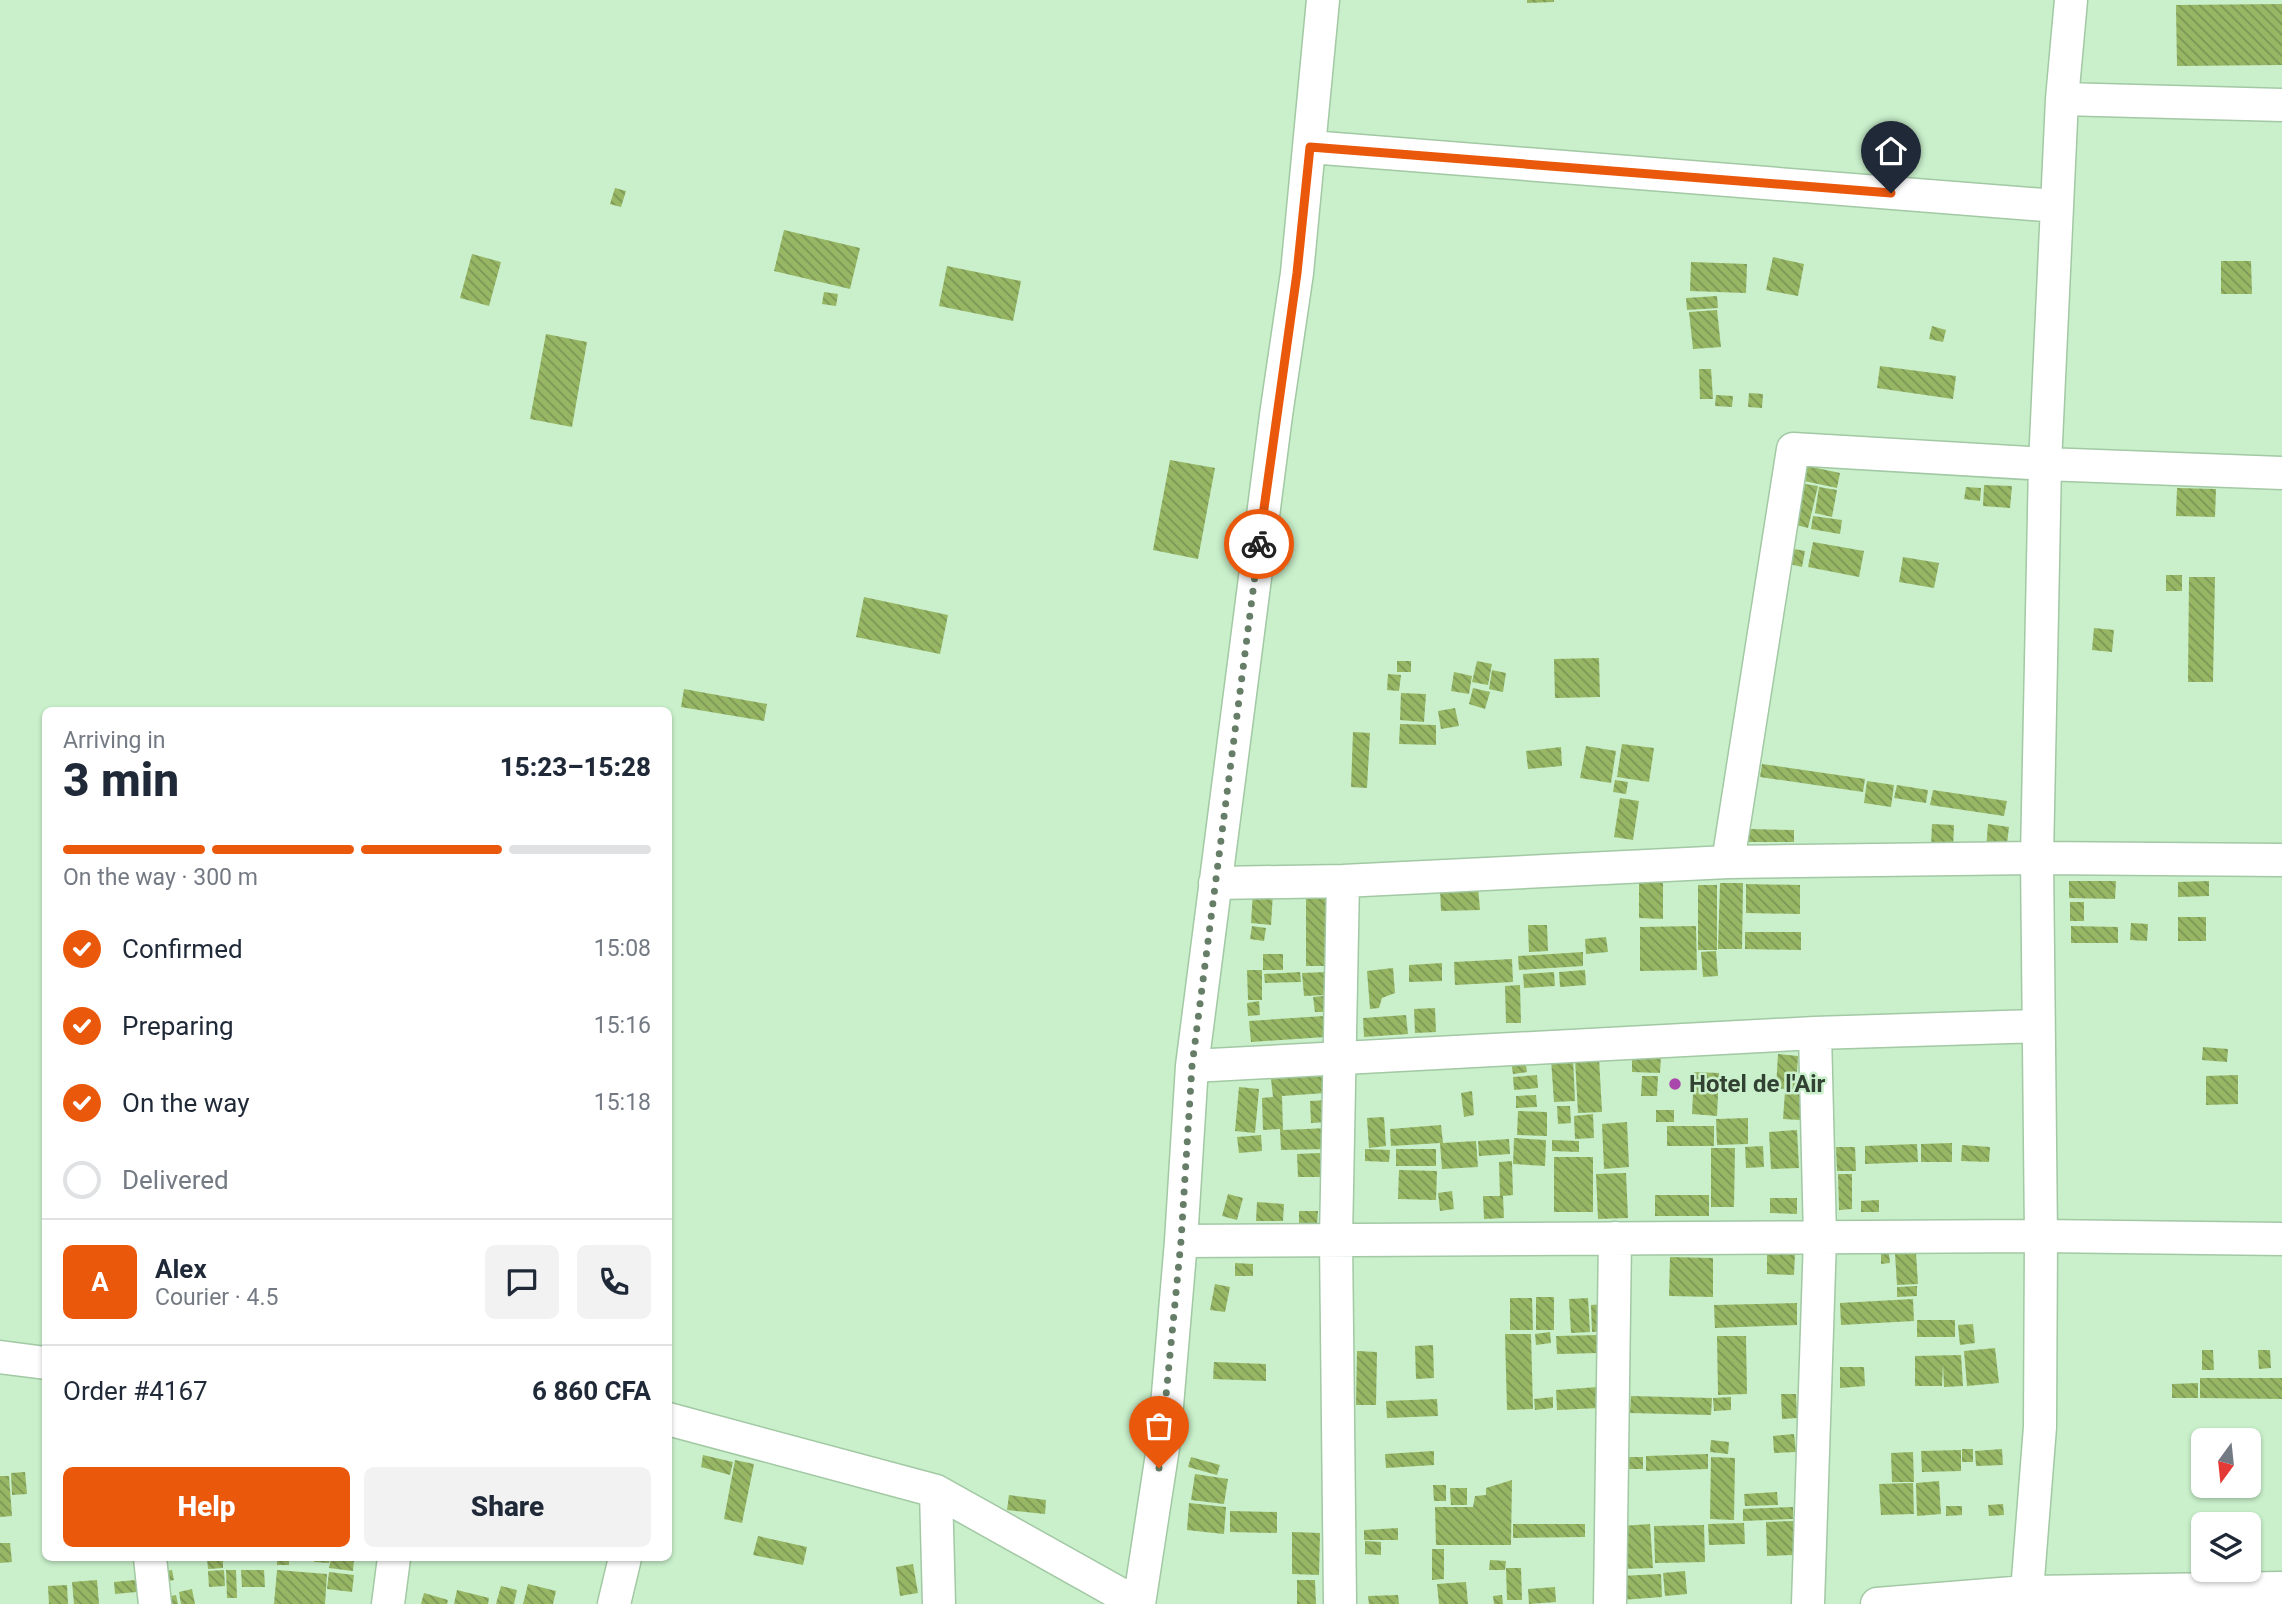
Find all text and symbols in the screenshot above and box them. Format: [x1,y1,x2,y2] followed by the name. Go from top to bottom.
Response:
[1861,121,1921,193] pin
[1872,132,1910,170] icon: home
[1224,509,1294,579] courier
[1240,525,1278,563] icon: bike
[63,727,166,754] text: Arriving in
[500,752,651,782] text: 15:23–15:28
[63,753,179,807] text: 3 min
[63,864,258,891] text: On the way · 300 m
[63,930,101,968] icon: check
[122,934,243,964] text: Confirmed
[594,935,651,962] text: 15:08
[63,1007,101,1045] icon: check
[122,1011,234,1041] text: Preparing
[594,1012,651,1039] text: 15:16
[1689,1070,1826,1098] place label: Hotel de l'Air
[1667,1076,1683,1092] marker: Hotel de l'Air
[63,1084,101,1122] icon: check
[122,1088,250,1118] text: On the way
[594,1089,651,1116] text: 15:18
[122,1165,229,1195] text: Delivered
[485,1245,559,1319] button: chat
[577,1245,651,1319] button: phone
[155,1254,207,1284] text: Alex
[91,1267,109,1297] text: A
[155,1284,278,1311] text: Courier · 4.5
[63,1376,208,1406] text: Order #4167
[532,1376,651,1406] text: 6 860 CFA
[1129,1396,1189,1468] pin
[1140,1407,1178,1445] icon: bag
[2191,1428,2261,1498] north arrow
[2191,1428,2261,1582] map controls
[63,1467,350,1547] button: Help
[364,1467,651,1547] button: Share
[2191,1512,2261,1582] button: layers

